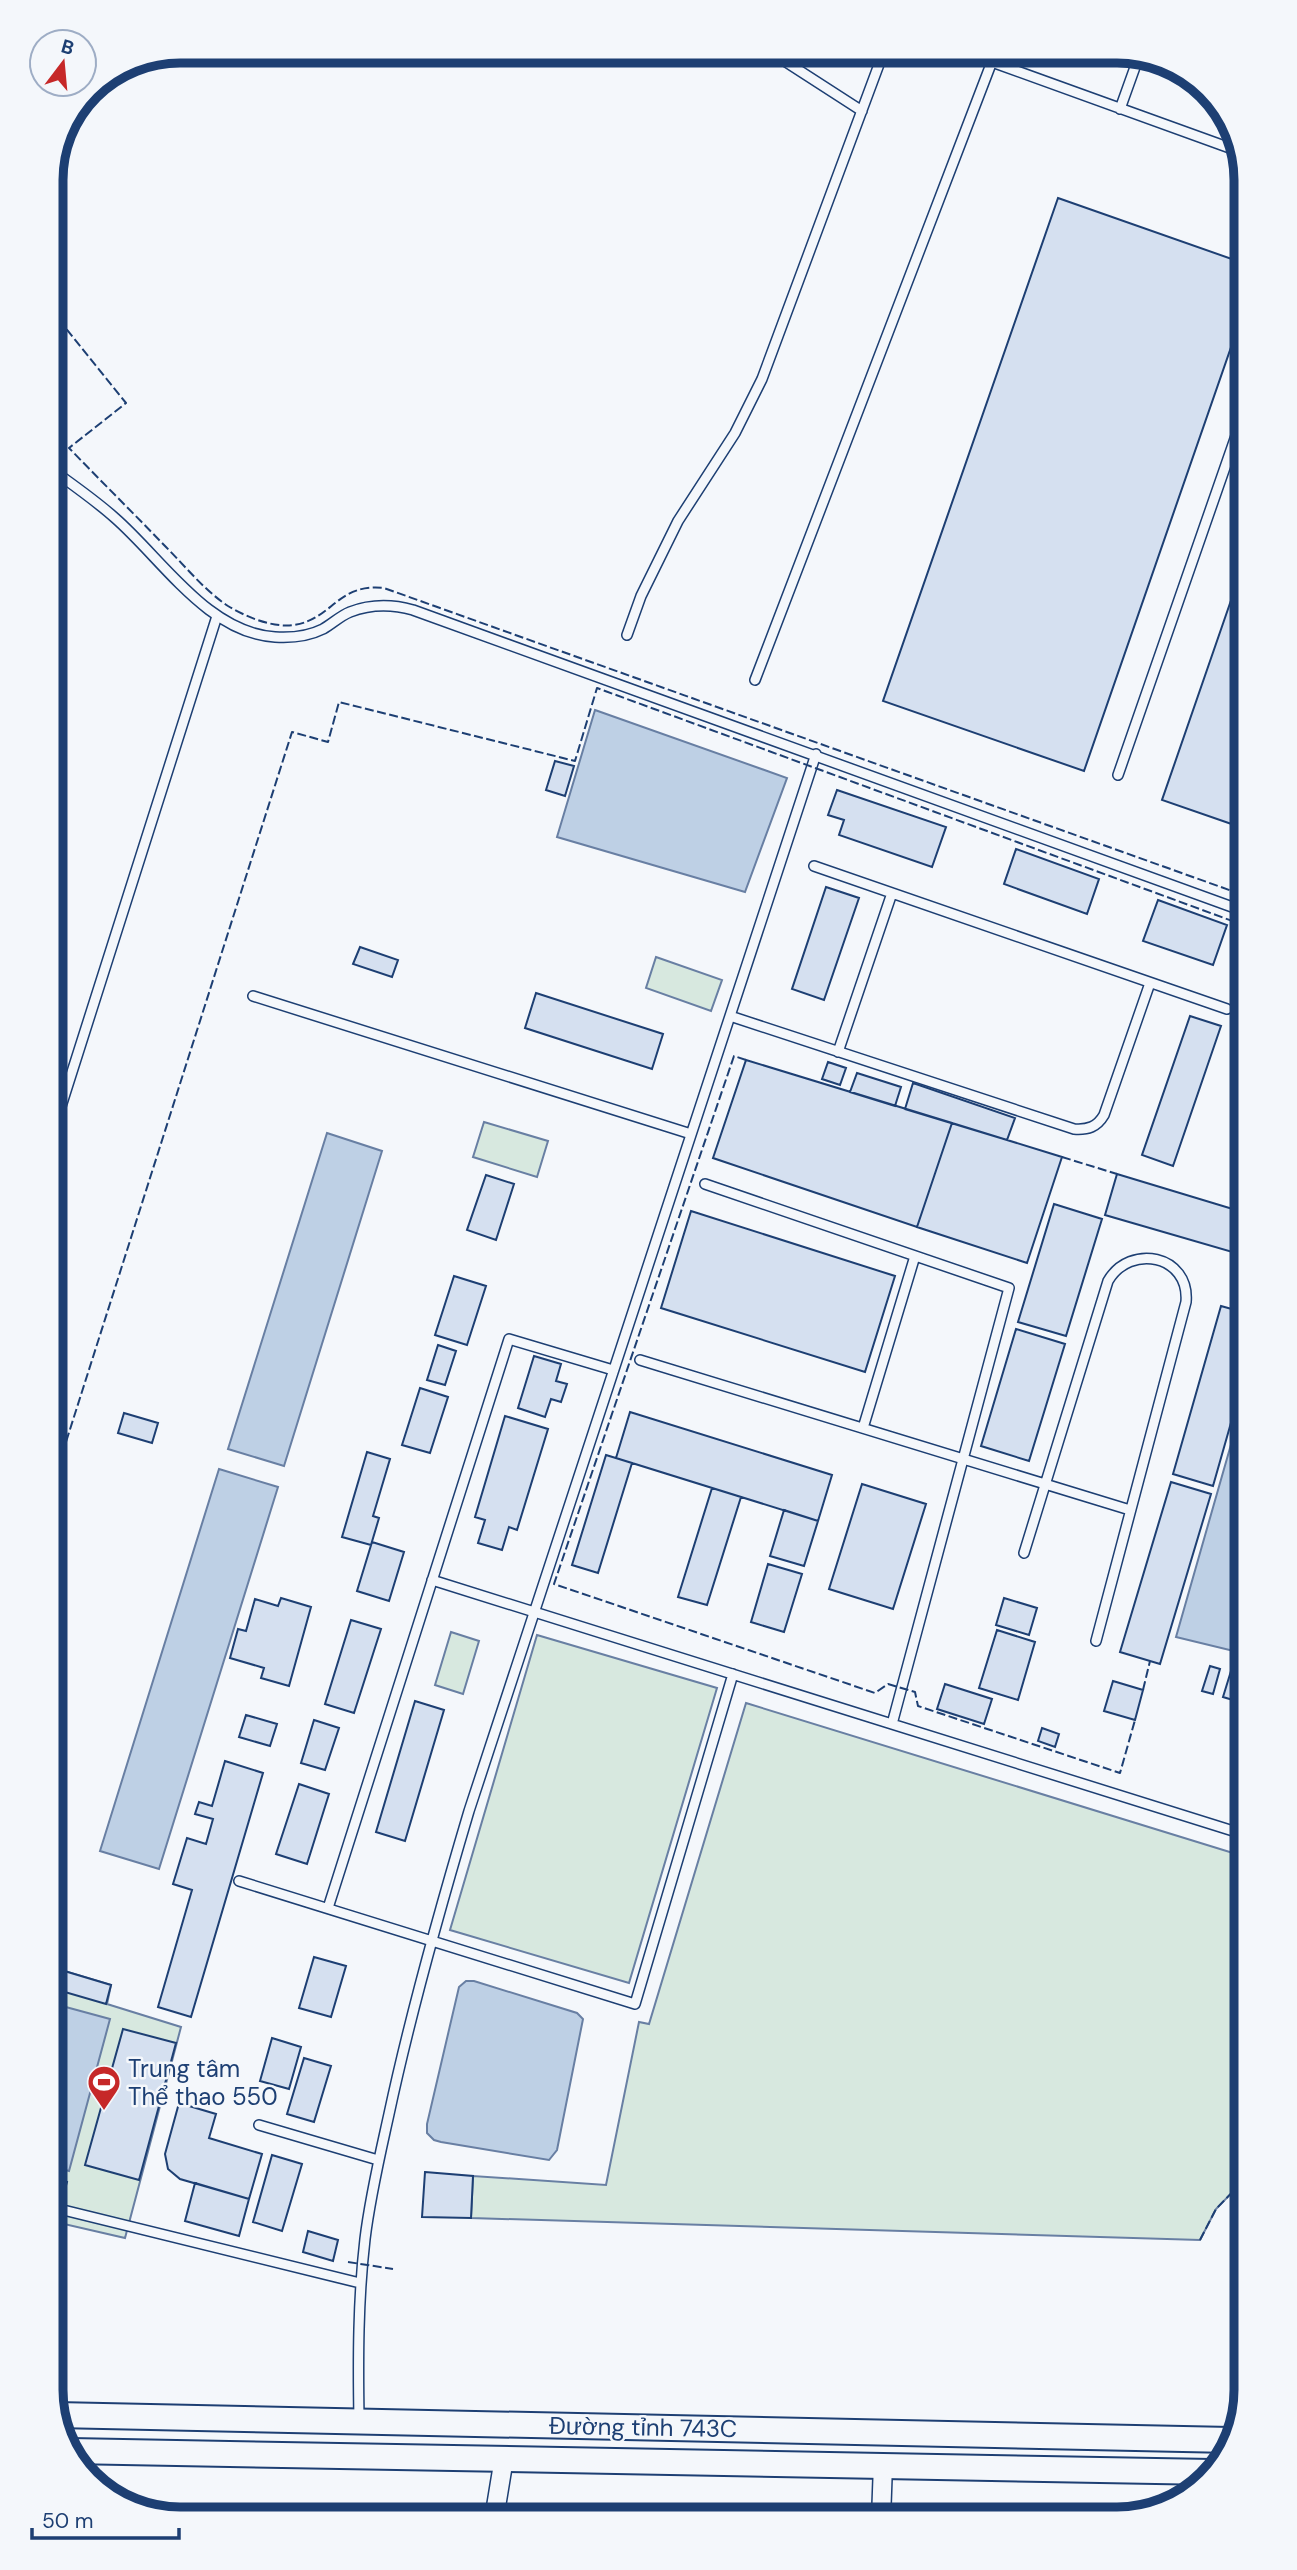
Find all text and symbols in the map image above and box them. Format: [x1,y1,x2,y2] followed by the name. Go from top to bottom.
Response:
[28,28,98,98] north arrow
[58,33,77,61] text: B
[128,2053,278,2112] place label: Trung tâm Thể thao 550
[85,2063,123,2112] sports icon: Trung tâm Thể thao 550
[549,2410,737,2444] street label: Đường tỉnh 743C
[32,2496,178,2540] scale bar
[42,2507,93,2535] text: 50 m

